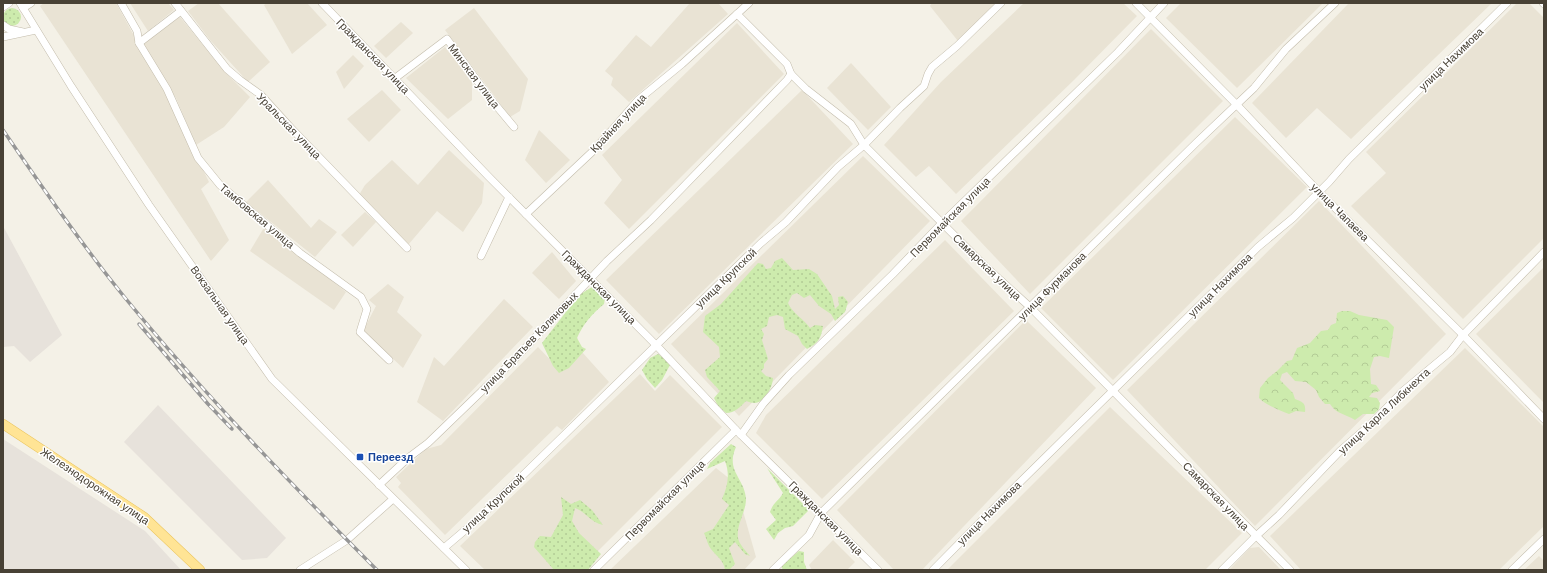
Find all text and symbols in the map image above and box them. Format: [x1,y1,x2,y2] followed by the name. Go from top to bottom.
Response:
[334,16,412,97] street label: Гражданская улица
[1416,25,1486,93] street label: улица Нахимова
[446,42,503,111] street label: Минская улица
[588,90,649,155] street label: Крайняя улица
[255,91,324,162] street label: Уральская улица
[908,174,993,259] street label: Первомайская улица
[217,181,297,251] street label: Тамбовская улица
[1309,181,1372,244] street label: улица Чапаева
[950,231,1024,303] street label: Самарская улица
[693,246,759,310] street label: улица Крупской
[560,248,639,327] street label: Гражданская улица
[1016,249,1089,322] street label: улица Фурманова
[1186,250,1255,319] street label: улица Нахимова
[188,263,252,347] street label: Вокзальная улица
[478,289,580,395] street label: улица Братьев Каляновых
[1336,365,1433,456] street label: улица Карла Либкнехта
[38,445,152,527] street label: Железнодорожная улица
[368,451,413,463] place label: Переезд
[355,452,365,462] marker: Переезд
[623,457,708,542] street label: Первомайская улица
[1180,459,1252,533] street label: Самарская улица
[460,471,526,535] street label: улица Крупской
[955,478,1024,547] street label: улица Нахимова
[787,479,866,558] street label: Гражданская улица

